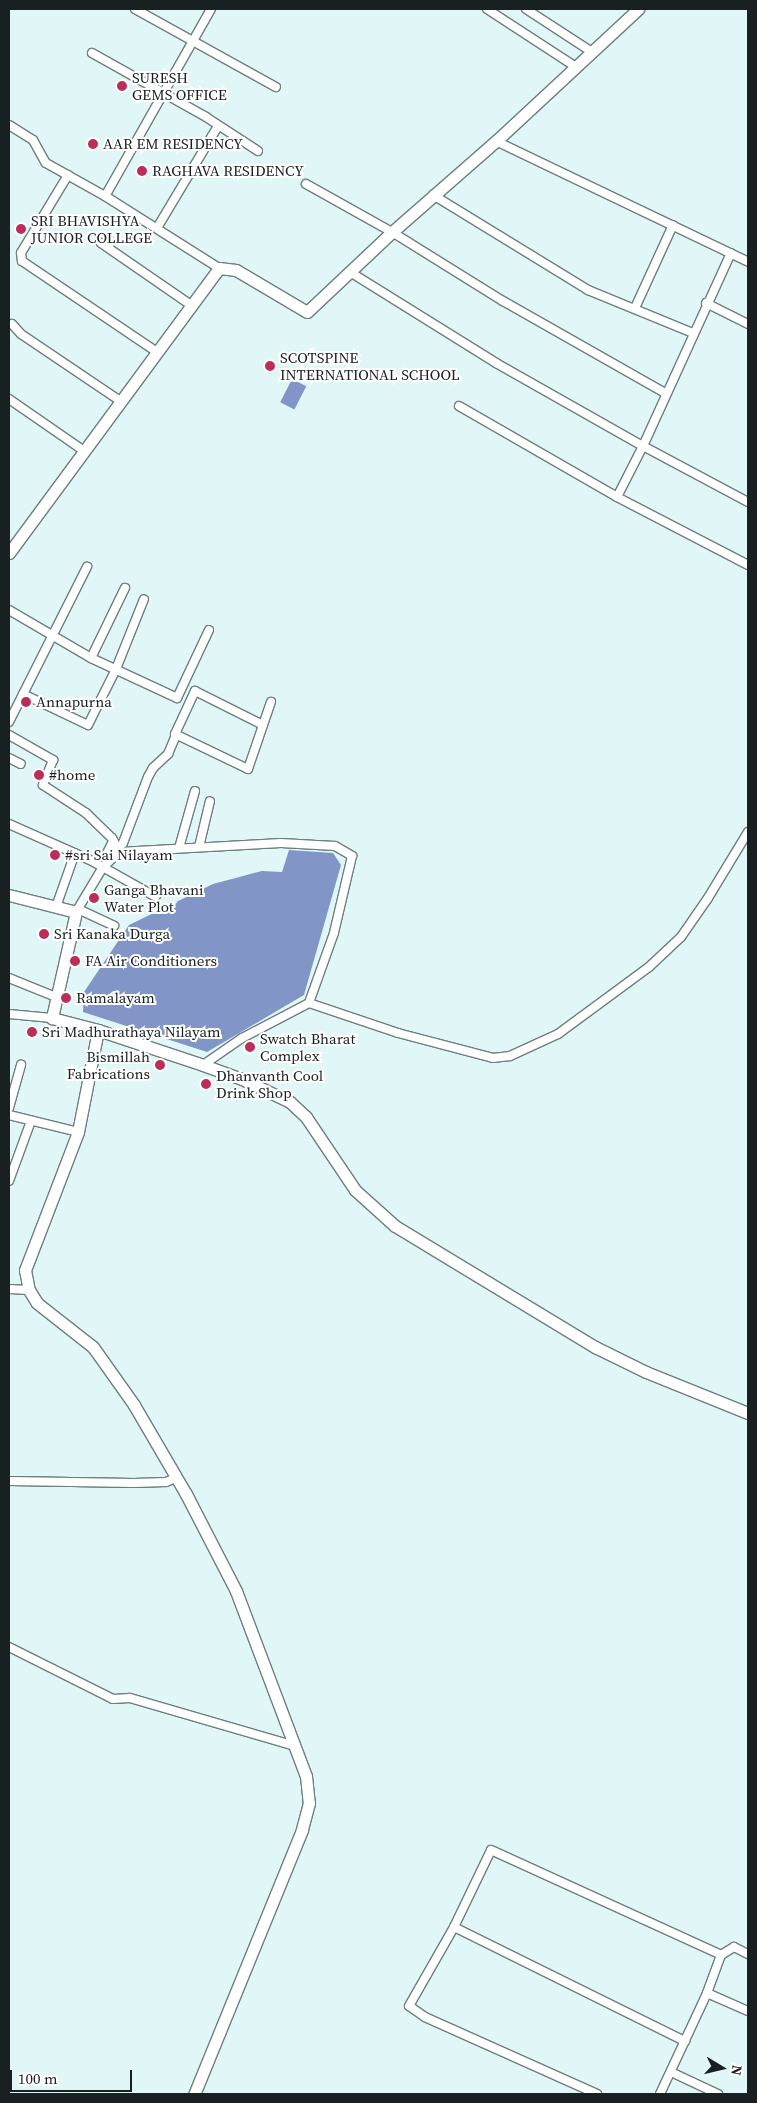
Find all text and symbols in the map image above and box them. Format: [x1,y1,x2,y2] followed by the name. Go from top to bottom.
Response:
[132,68,227,103] place label: SURESH GEMS OFFICE
[116,80,128,92] marker: SURESH GEMS OFFICE
[103,135,243,153] place label: AAR EM RESIDENCY
[87,138,99,150] marker: AAR EM RESIDENCY
[152,162,304,180] place label: RAGHAVA RESIDENCY
[136,165,148,177] marker: RAGHAVA RESIDENCY
[31,211,152,246] place label: SRI BHAVISHYA JUNIOR COLLEGE
[15,223,27,235] marker: SRI BHAVISHYA JUNIOR COLLEGE
[280,348,460,383] place label: SCOTSPINE INTERNATIONAL SCHOOL
[264,360,276,372] marker: SCOTSPINE INTERNATIONAL SCHOOL
[36,693,112,711] place label: Annapurna
[20,696,32,708] marker: Annapurna
[49,766,95,784] place label: #home
[33,769,45,781] marker: #home
[65,846,173,864] place label: #sri Sai Nilayam
[49,849,61,861] marker: #sri Sai Nilayam
[104,880,204,915] place label: Ganga Bhavani Water Plot
[88,892,100,904] marker: Ganga Bhavani Water Plot
[54,925,170,943] place label: Sri Kanaka Durga
[38,928,50,940] marker: Sri Kanaka Durga
[85,952,217,970] place label: FA Air Conditioners
[69,955,81,967] marker: FA Air Conditioners
[76,989,155,1007] place label: Ramalayam
[60,992,72,1004] marker: Ramalayam
[42,1023,221,1041] place label: Sri Madhurathaya Nilayam
[26,1026,38,1038] marker: Sri Madhurathaya Nilayam
[260,1029,355,1064] place label: Swatch Bharat Complex
[244,1041,256,1053] marker: Swatch Bharat Complex
[67,1047,150,1082] place label: Bismillah Fabrications
[154,1059,166,1071] marker: Bismillah Fabrications
[216,1066,323,1101] place label: Dhanvanth Cool Drink Shop
[200,1078,212,1090] marker: Dhanvanth Cool Drink Shop
[697,2043,747,2093] north arrow
[12,2060,135,2092] scale bar
[726,2064,747,2077] text: N
[18,2068,58,2089] text: 100 m

